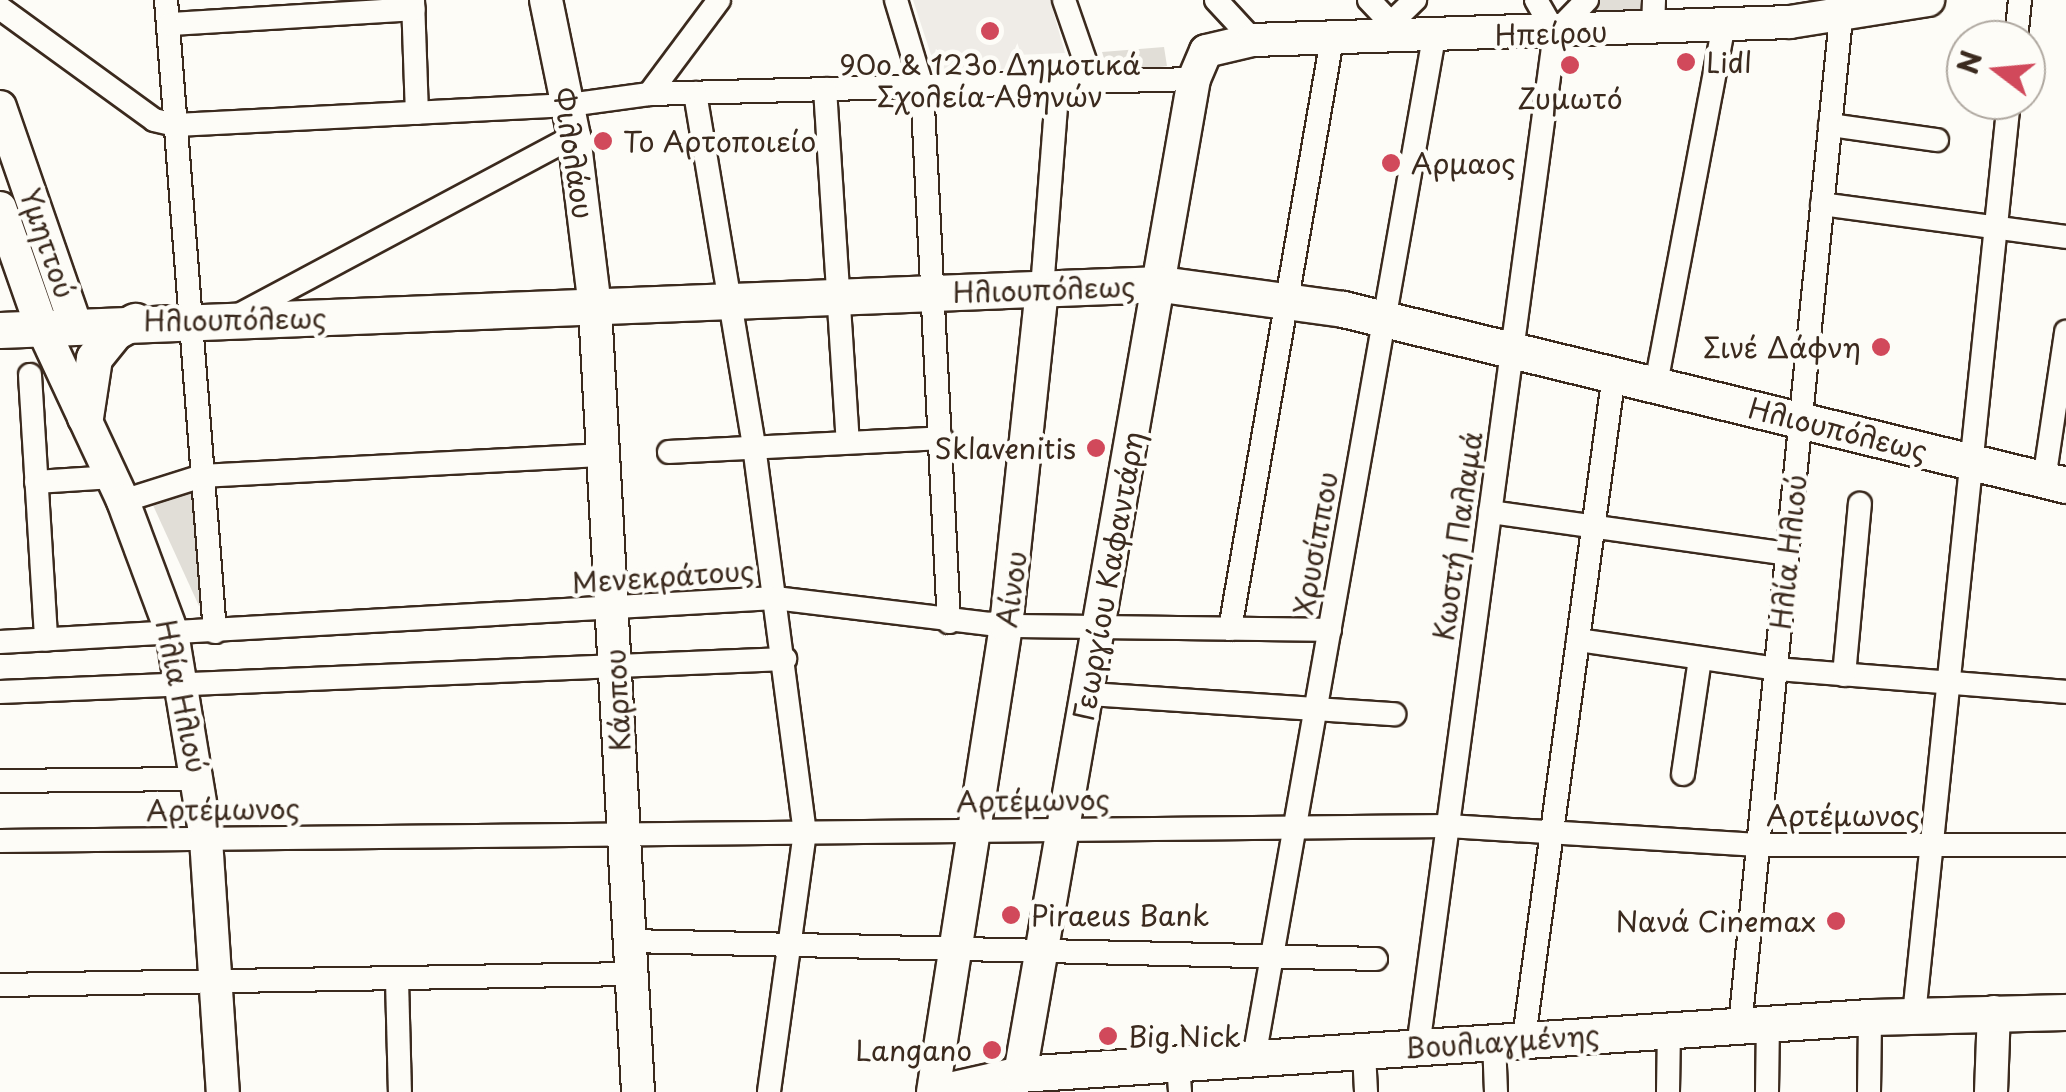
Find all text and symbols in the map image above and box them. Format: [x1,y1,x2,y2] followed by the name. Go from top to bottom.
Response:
[1494,14,1608,52] street label: Ηπείρου
[979,20,1001,42] marker: 90ο & 123ο Δημοτικά Σχολεία Αθηνών
[1946,20,2046,120] north arrow
[1706,45,1752,79] place label: Lidl
[1945,46,1992,79] text: N
[839,47,1141,113] place label: 90ο & 123ο Δημοτικά Σχολεία Αθηνών
[1675,51,1697,73] marker: Lidl
[1559,54,1581,76] marker: Ζυμωτό
[1517,81,1623,115] place label: Ζυμωτό
[547,85,601,221] street label: Φιλολάου
[623,124,817,158] place label: Το Αρτοποιείο
[592,130,614,152] marker: Το Αρτοποιείο
[1411,146,1516,180] place label: Αρμαος
[1380,152,1402,174] marker: Αρμαος
[14,184,82,302] street label: Υμηττού
[952,269,1136,309] street label: Ηλιουπόλεως
[143,301,327,337] street label: Ηλιουπόλεως
[1702,330,1861,364] place label: Σινέ Δάφνη
[1870,336,1892,358] marker: Σινέ Δάφνη
[1745,391,1931,467] street label: Ηλιουπόλεως
[1066,429,1150,723] street label: Γεωργίου Καφαντάρη
[1426,429,1488,643] street label: Κωστή Παλαμά
[935,431,1076,465] place label: Sklavenitis
[1085,437,1107,459] marker: Sklavenitis
[1286,469,1344,617] street label: Χρυσίππου
[1763,473,1813,631] street label: Ηλία Ηλιού
[989,549,1033,629] street label: Αίνου
[571,553,755,599] street label: Μενεκράτους
[149,616,215,776] street label: Ηλία Ηλιού
[598,648,636,752] street label: Κάρπου
[956,782,1110,818] street label: Αρτέμωνος
[146,791,300,827] street label: Αρτέμωνος
[1766,798,1920,832] street label: Αρτέμωνος
[1031,898,1208,932] place label: Piraeus Bank
[1000,904,1022,926] marker: Piraeus Bank
[1615,904,1816,938] place label: Νανά Cinemax
[1825,910,1847,932] marker: Νανά Cinemax
[1403,1017,1601,1065] street label: Βουλιαγμένης
[1128,1019,1242,1053] place label: Big Nick
[1097,1025,1119,1047] marker: Big Nick
[855,1033,972,1067] place label: Langano
[981,1039,1003,1061] marker: Langano

